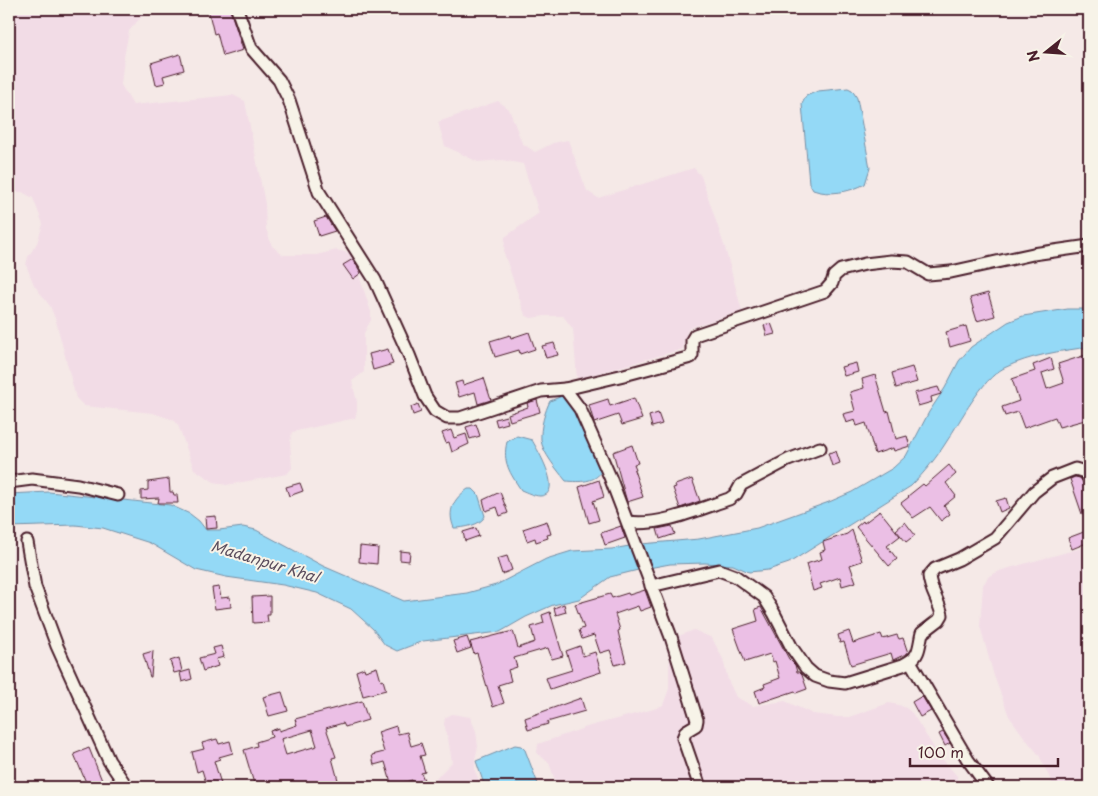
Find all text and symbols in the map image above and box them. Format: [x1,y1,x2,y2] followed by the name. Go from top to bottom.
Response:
[1020,28,1070,78] north arrow
[1021,48,1045,64] text: N
[209,533,325,589] water label: Madanpur Khal
[910,736,1058,768] scale bar
[918,740,964,763] text: 100 m

